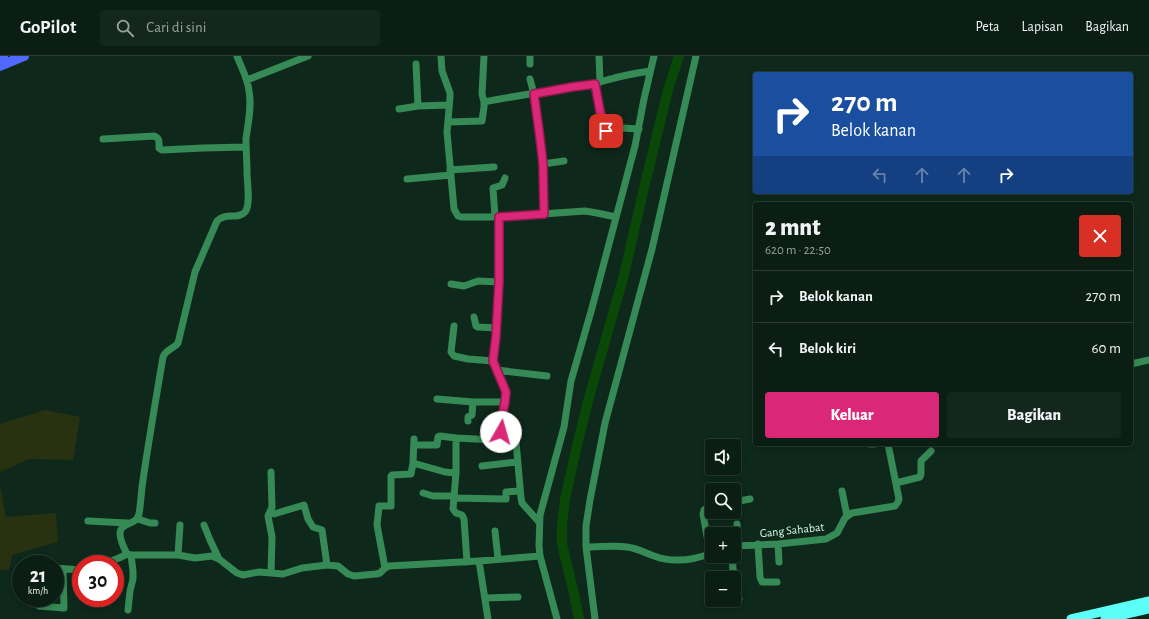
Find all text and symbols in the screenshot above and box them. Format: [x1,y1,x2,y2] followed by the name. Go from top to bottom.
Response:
[100,10,380,46] search box
[114,17,136,39] icon: search
[20,18,76,37] text: GoPilot
[146,20,206,35] text: Cari di sini
[976,20,1000,34] text: Peta
[1022,20,1063,34] text: Lapisan
[1085,20,1129,34] text: Bagikan
[765,88,817,140] icon: right
[831,89,898,117] text: 270 m
[589,114,623,148] pin
[595,120,617,142] icon: arrive
[831,122,916,140] text: Belok kanan
[869,164,891,186] icon: left
[911,164,933,186] icon: ahead
[953,164,975,186] icon: ahead
[995,164,1017,186] icon: right
[1079,215,1121,257] button: close
[765,216,821,240] text: 2 mnt
[765,244,831,257] text: 620 m · 22:50
[765,286,787,308] icon: right
[799,289,873,304] text: Belok kanan
[1086,289,1121,304] text: 270 m
[765,338,787,360] icon: left
[799,341,856,356] text: Belok kiri
[1092,341,1121,356] text: 60 m
[765,392,939,438] button: Keluar
[947,392,1121,438] button: Bagikan
[480,411,522,453] position arrow
[705,439,741,607] map controls
[705,439,741,475] button: sound
[705,483,741,519] button: search
[759,521,825,539] street label: Gang Sahabat
[705,527,741,563] button: +
[72,555,124,607] speed limit sign: 30
[30,566,46,586] text: 21
[705,571,741,607] button: −
[28,586,48,596] text: km/h

